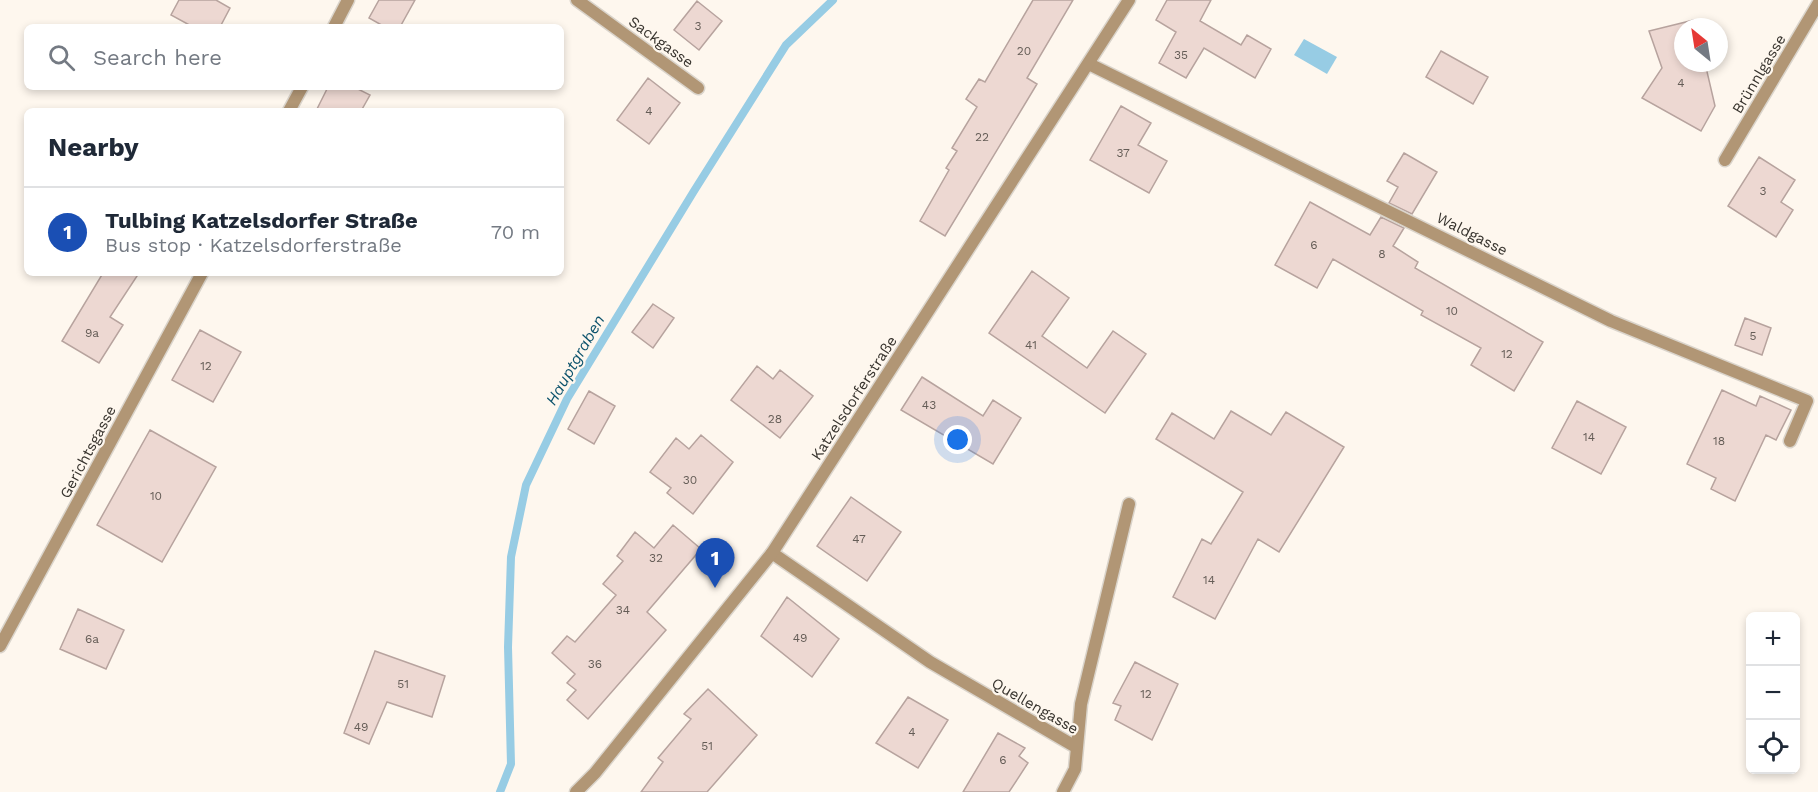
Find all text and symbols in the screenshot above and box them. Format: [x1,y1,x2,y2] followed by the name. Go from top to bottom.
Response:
[625,12,697,72] street label: Sackgasse
[1674,18,1728,72] north arrow
[695,19,702,33] house number: 3
[24,24,564,90] search box
[1728,31,1790,117] street label: Brünnlgasse
[45,41,78,74] icon: search
[1017,44,1031,58] house number: 20
[93,45,222,70] text: Search here
[1174,48,1188,62] house number: 35
[1677,76,1685,90] house number: 4
[645,104,653,118] house number: 4
[975,130,989,144] house number: 22
[48,132,139,162] text: Nearby
[1116,146,1130,160] house number: 37
[1760,184,1767,198] house number: 3
[105,208,418,233] text: Tulbing Katzelsdorfer Straße
[1433,208,1511,260] street label: Waldgasse
[63,220,72,244] text: 1
[491,220,540,244] text: 70 m
[105,233,402,257] text: Bus stop · Katzelsdorferstraße
[1310,238,1318,252] house number: 6
[1378,247,1386,261] house number: 8
[1446,304,1458,318] house number: 10
[542,312,608,408] water label: Hauptgraben
[85,326,99,340] house number: 9a
[1750,329,1757,343] house number: 5
[807,333,901,463] street label: Katzelsdorferstraße
[1025,338,1037,352] house number: 41
[1501,347,1513,361] house number: 12
[200,359,212,373] house number: 12
[922,398,936,412] house number: 43
[56,403,120,501] street label: Gerichtsgasse
[768,412,782,426] house number: 28
[943,425,972,454] your location
[1583,430,1595,444] house number: 14
[1713,434,1725,448] house number: 18
[683,473,697,487] house number: 30
[150,489,162,503] house number: 10
[852,532,866,546] house number: 47
[696,538,734,588] pin: 1
[649,551,663,565] house number: 32
[1203,573,1215,587] house number: 14
[616,603,630,617] house number: 34
[1746,612,1800,774] map controls
[1746,612,1800,666] button: +
[793,631,807,645] house number: 49
[85,632,99,646] house number: 6a
[588,657,602,671] house number: 36
[1746,666,1800,720] button: −
[988,674,1082,738] street label: Quellengasse
[397,677,409,691] house number: 51
[1140,687,1152,701] house number: 12
[354,720,368,734] house number: 49
[1746,720,1800,774] button: locate
[908,725,916,739] house number: 4
[701,739,713,753] house number: 51
[999,753,1007,767] house number: 6

